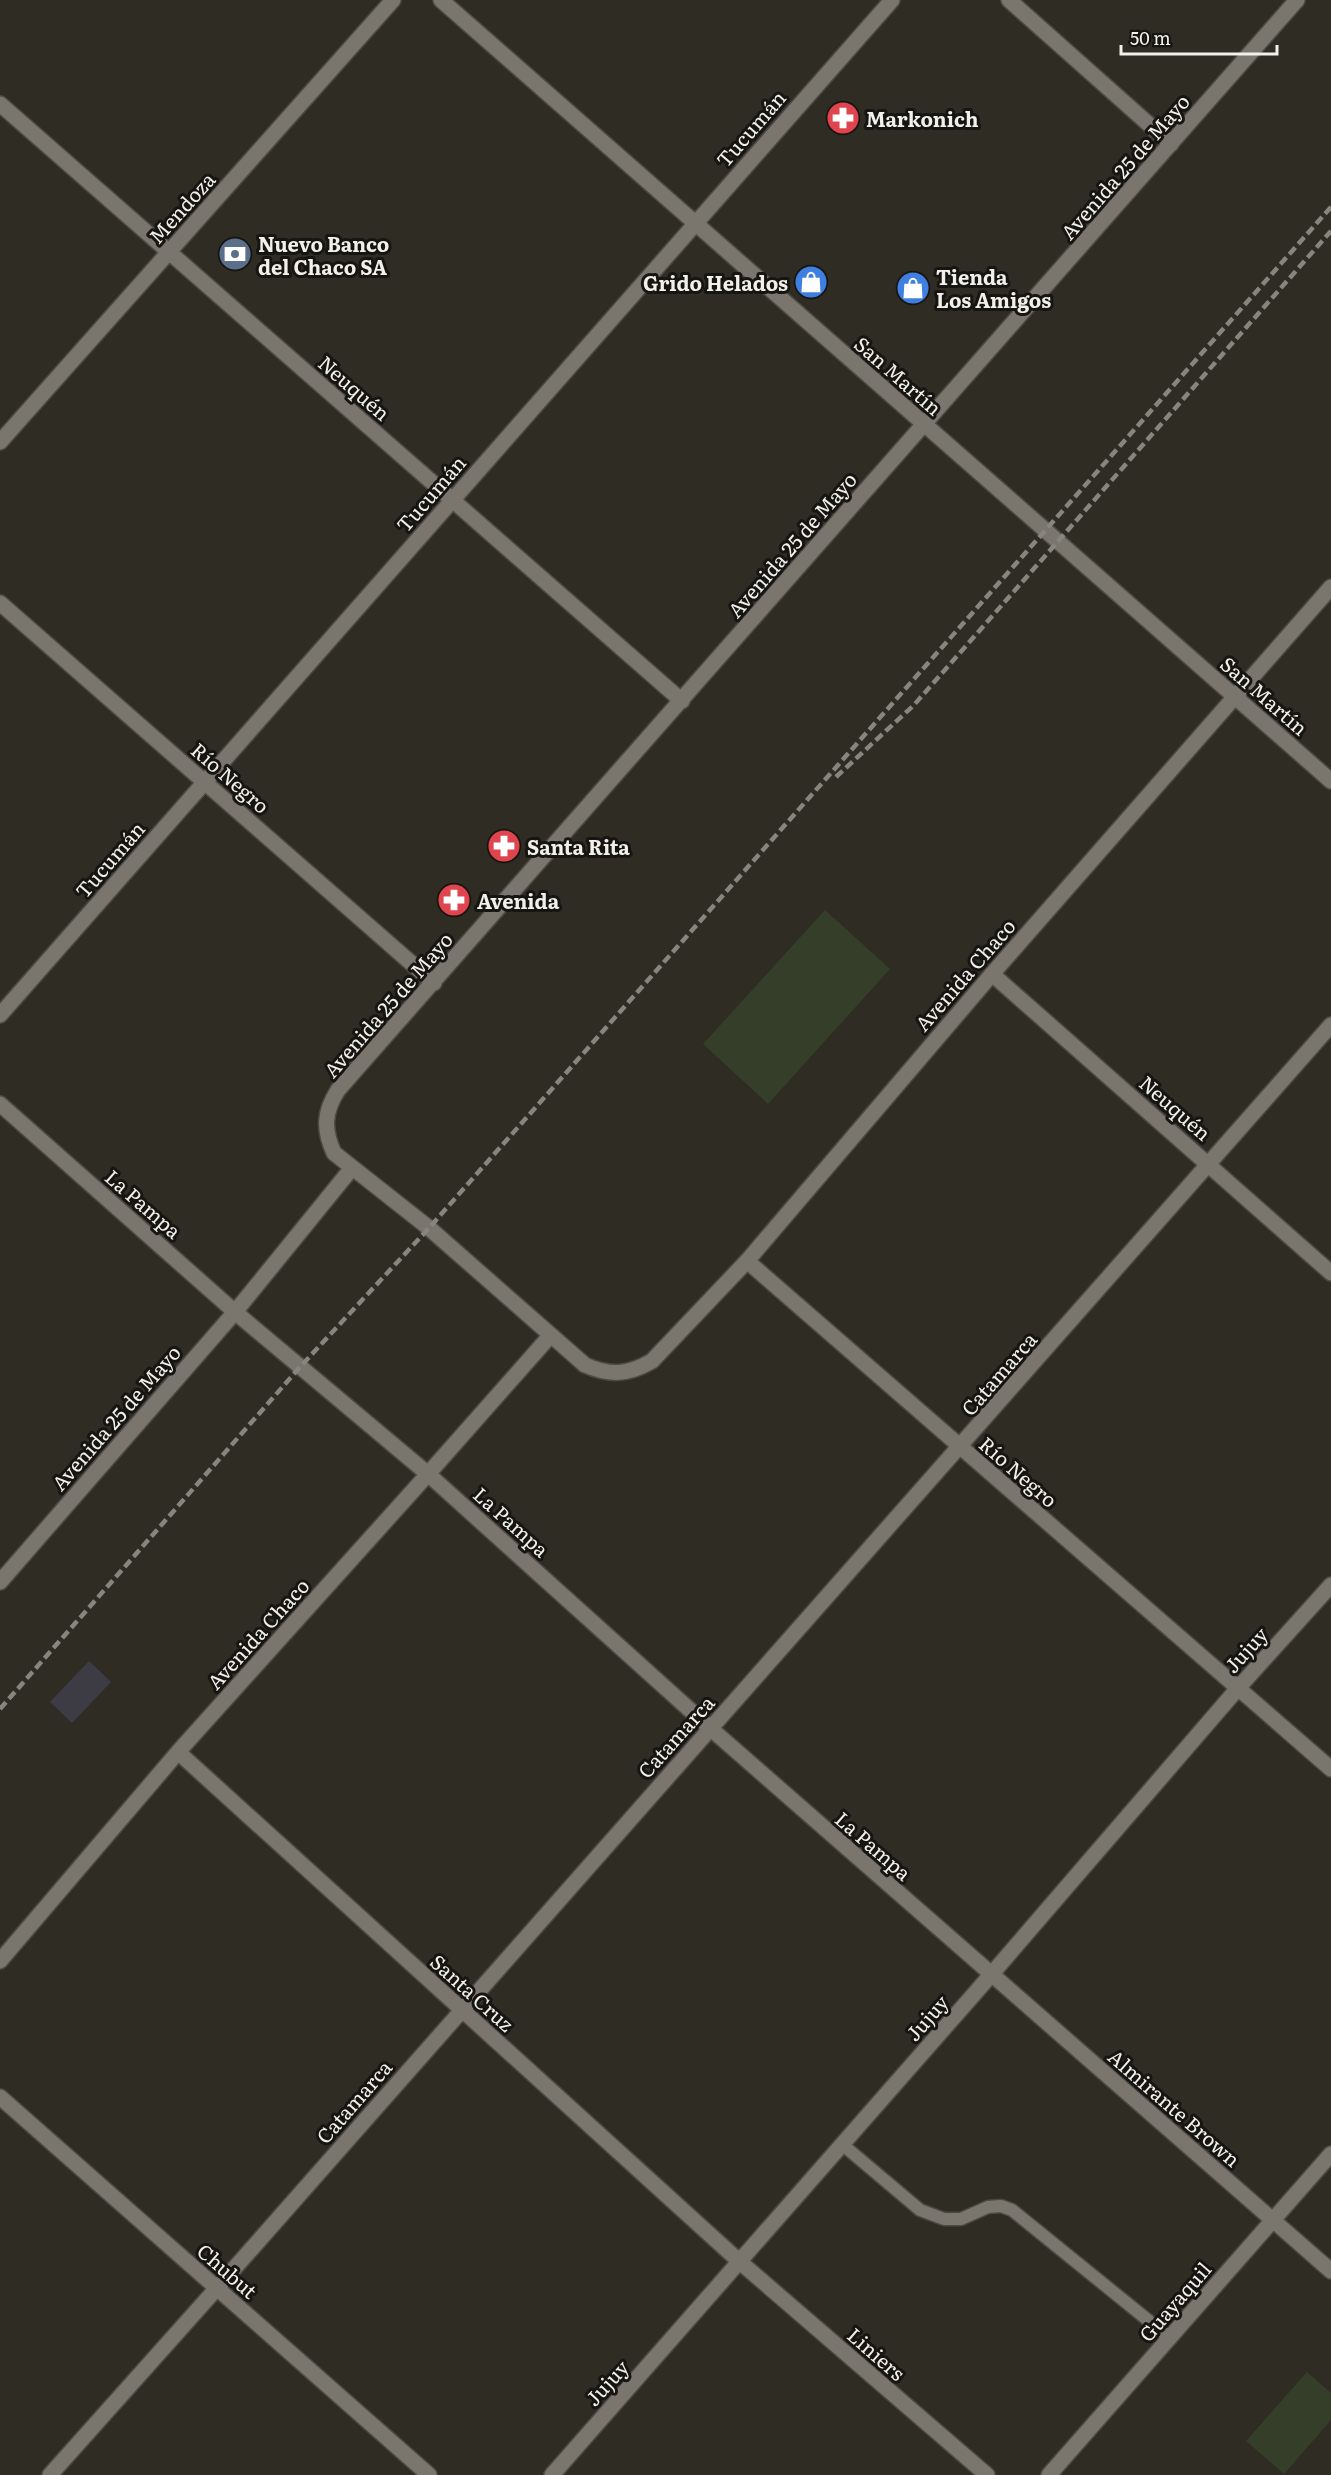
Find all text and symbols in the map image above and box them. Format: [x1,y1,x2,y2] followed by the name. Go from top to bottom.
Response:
[1121,18,1277,56] scale bar
[1130,24,1171,51] text: 50 m
[708,83,792,173] street label: Tucumán
[1052,87,1196,245] street label: Avenida 25 de Mayo
[825,100,861,136] pharmacy icon: Markonich
[866,103,979,133] place label: Markonich
[141,164,221,249] street label: Mendoza
[258,228,389,281] place label: Nuevo Banco del Chaco SA
[217,236,253,272] bank icon: Nuevo Banco del Chaco SA
[936,261,1051,314] place label: Tienda Los Amigos
[793,264,829,300] shop icon: Grido Helados
[643,267,788,297] place label: Grido Helados
[895,270,931,306] shop icon: Tienda Los Amigos
[849,328,949,422] street label: San Martín
[312,347,398,427] street label: Neuquén
[388,448,472,538] street label: Tucumán
[719,465,863,623] street label: Avenida 25 de Mayo
[1215,648,1315,742] street label: San Martín
[185,734,277,820] street label: Río Negro
[67,814,151,904] street label: Tucumán
[486,828,522,864] pharmacy icon: Santa Rita
[527,831,630,861] place label: Santa Rita
[436,882,472,918] pharmacy icon: Avenida
[477,885,560,915] place label: Avenida
[907,911,1021,1037] street label: Avenida Chaco
[315,925,459,1083] street label: Avenida 25 de Mayo
[1133,1067,1219,1147] street label: Neuquén
[99,1161,189,1245] street label: La Pampa
[953,1324,1043,1421] street label: Catamarca
[43,1338,187,1496] street label: Avenida 25 de Mayo
[973,1428,1065,1514] street label: Río Negro
[468,1479,557,1563] street label: La Pampa
[199,1571,315,1695] street label: Avenida Chaco
[1216,1619,1274,1679] street label: Jujuy
[630,1688,721,1784] street label: Catamarca
[829,1803,919,1887] street label: La Pampa
[425,1946,522,2038] street label: Santa Cruz
[897,1987,955,2047] street label: Jujuy
[1102,2041,1248,2173] street label: Almirante Brown
[308,2052,398,2149] street label: Catamarca
[191,2235,265,2305] street label: Chubut
[1131,2254,1217,2347] street label: Guayaquil
[842,2319,912,2387] street label: Liniers
[577,2352,635,2412] street label: Jujuy

